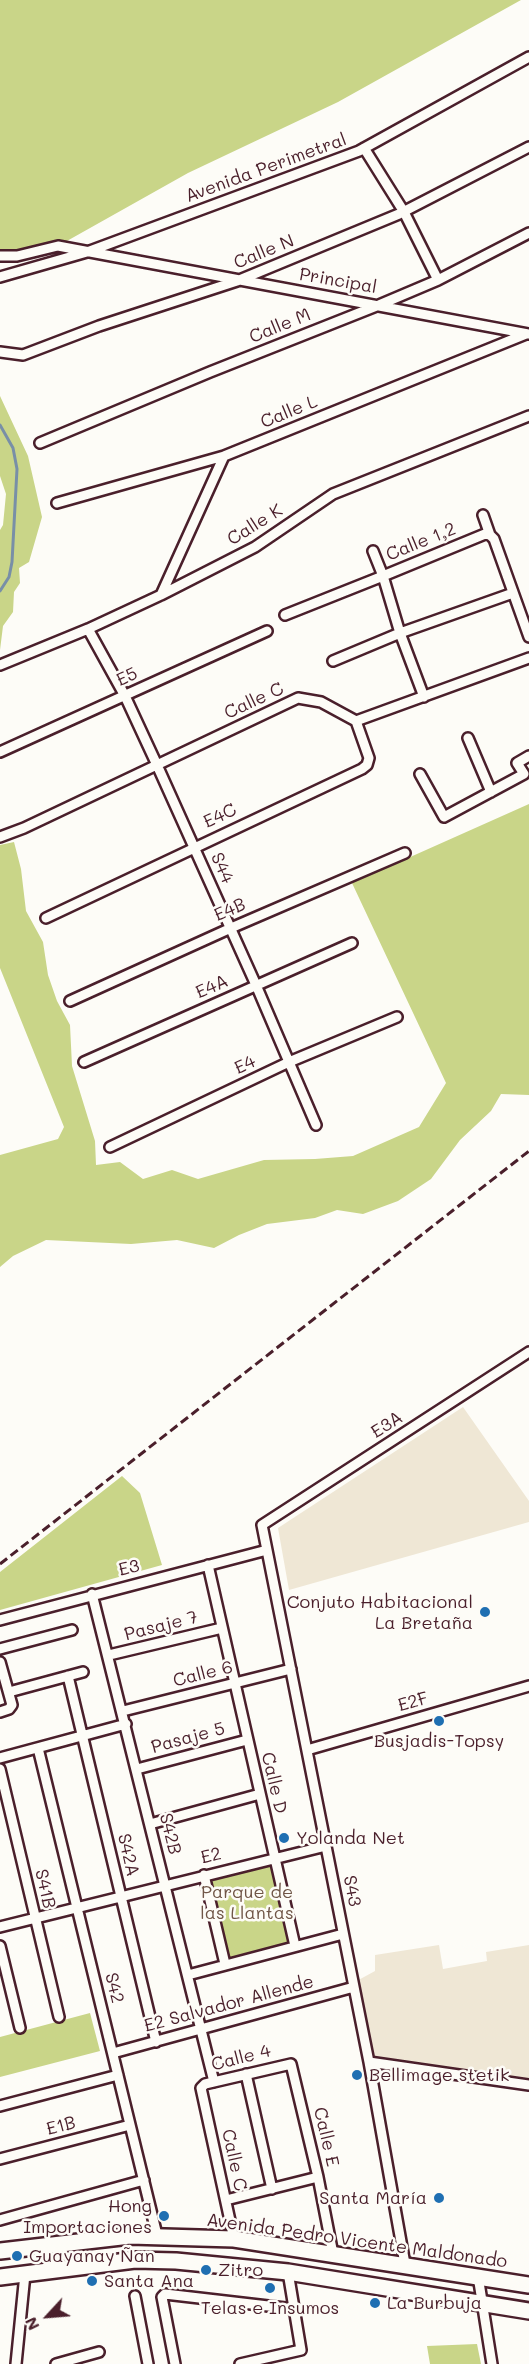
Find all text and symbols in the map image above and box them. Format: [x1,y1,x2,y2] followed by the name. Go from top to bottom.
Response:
[182,129,350,207] street label: Avenida Perimetral
[231,230,297,274] street label: Calle N
[297,264,379,298] street label: Principal
[246,304,314,348] street label: Calle M
[257,391,321,433] street label: Calle L
[223,500,287,550] street label: Calle K
[383,518,459,566] street label: Calle 1,2
[113,663,141,691] street label: E5
[221,678,287,724] street label: Calle C
[200,799,240,833] street label: E4C
[206,849,238,887] street label: S44
[211,894,249,926] street label: E4B
[192,970,232,1004] street label: E4A
[231,1051,259,1079] street label: E4
[367,1407,407,1443] street label: E3A
[116,1555,142,1581] street label: E3
[287,1591,473,1634] place label: Conjuto Habitacional La Bretaña
[478,1605,492,1619] marker: Conjuto Habitacional La Bretaña
[122,1606,200,1646] street label: Pasaje 7
[171,1656,235,1692] street label: Calle 6
[395,1687,431,1717] street label: E2F
[432,1714,446,1728] marker: Busjadis-Topsy
[149,1718,227,1758] street label: Pasaje 5
[374,1730,504,1752] place label: Busjadis-Topsy
[256,1750,292,1816] street label: Calle D
[154,1811,186,1857] street label: S42B
[296,1827,405,1849] place label: Yolanda Net
[277,1831,291,1845] marker: Yolanda Net
[113,1832,143,1878] street label: S42A
[199,1843,223,1869] street label: E2
[30,1867,60,1911] street label: S41B
[338,1874,366,1908] street label: S43
[200,1881,294,1924] park label: Parque de las Llantas
[100,1970,128,2006] street label: S42
[142,1971,316,2037] street label: E2 Salvador Allende
[209,2040,273,2076] street label: Calle 4
[369,2064,510,2086] place label: Bellimage stetik
[350,2068,364,2082] marker: Bellimage stetik
[309,2105,343,2169] street label: Calle E
[44,2112,78,2140] street label: E1B
[217,2127,251,2193] street label: Calle C
[319,2187,427,2209] place label: Santa María
[432,2191,446,2205] marker: Santa María
[23,2195,152,2238] place label: Hong Importaciones
[157,2209,171,2223] marker: Hong Importaciones
[205,2209,509,2273] street label: Avenida Pedro Vicente Maldonado
[29,2245,155,2267] place label: Guayanay Ñan
[10,2249,24,2263] marker: Guayanay Ñan
[218,2259,263,2281] place label: Zitro
[199,2263,213,2277] marker: Zitro
[104,2270,194,2292] place label: Santa Ana
[85,2274,99,2288] marker: Santa Ana
[263,2281,277,2295] marker: Telas e Insumos
[18,2286,78,2346] north arrow
[387,2292,482,2314] place label: La Burbuja
[368,2296,382,2310] marker: La Burbuja
[201,2297,339,2319] place label: Telas e Insumos
[19,2314,43,2334] text: N

